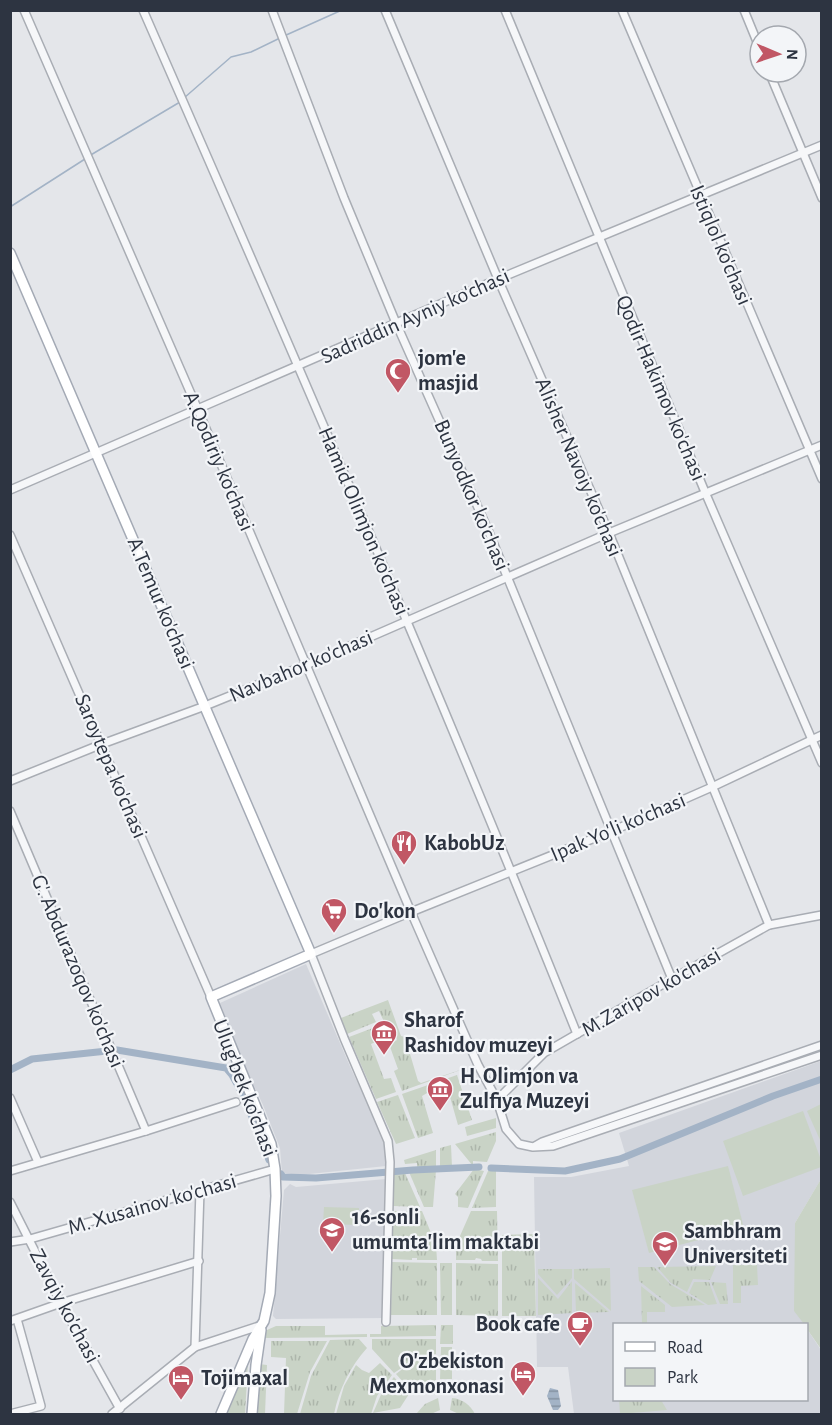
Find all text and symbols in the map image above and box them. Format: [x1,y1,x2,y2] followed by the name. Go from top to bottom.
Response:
[748,24,808,84] north arrow
[784,49,800,60] text: N
[686,182,756,308] street label: Istiqlol ko'chasi
[317,264,513,368] street label: Sadriddin Ayniy ko'chasi
[612,292,710,484] street label: Qodir Hakimov ko'chasi
[418,347,479,395] place label: jom'e masjid
[383,356,413,394] mosque icon: jom'e masjid
[531,374,627,560] street label: Alisher Navoiy ko'chasi
[180,388,258,534] street label: A.Qodiriy ko'chasi
[430,416,514,574] street label: Bunyodkor ko'chasi
[314,424,414,618] street label: Hamid Olimjon ko'chasi
[123,534,199,672] street label: A.Temur ko'chasi
[226,626,376,706] street label: Navbahor ko'chasi
[71,691,151,841] street label: Saroytepa ko'chasi
[547,789,689,865] street label: Ipak Yo'li ko'chasi
[389,828,419,866] restaurant icon: KabobUz
[424,832,504,854] place label: KabobUz
[27,871,129,1071] street label: G'. Abdurazoqov ko'chasi
[319,896,349,934] supermarket icon: Do'kon
[354,900,416,922] place label: Do'kon
[578,943,724,1041] street label: M.Zaripov ko'chasi
[404,1009,553,1057] place label: Sharof Rashidov muzeyi
[209,1016,281,1160] street label: Ulug'bek ko'chasi
[369,1018,399,1056] museum icon: Sharof Rashidov muzeyi
[460,1065,589,1113] place label: H. Olimjon va Zulfiya Muzeyi
[425,1074,455,1112] museum icon: H. Olimjon va Zulfiya Muzeyi
[65,1169,239,1239] street label: M. Xusainov ko'chasi
[352,1206,539,1253] place label: 16-sonli umumta'lim maktabi
[317,1215,347,1253] school or university icon: 16-sonli umumta'lim maktabi
[684,1220,788,1267] place label: Sambhram Universiteti
[650,1229,680,1267] school or university icon: Sambhram Universiteti
[26,1245,104,1367] street label: Zavqiy ko'chasi
[565,1309,595,1347] cafe icon: Book cafe
[475,1313,560,1335] place label: Book cafe
[613,1323,808,1401] legend
[667,1339,703,1357] text: Road
[369,1350,504,1397] place label: O'zbekiston Mexmonxonasi
[508,1359,538,1397] hotel icon: O'zbekiston Mexmonxonasi
[166,1363,196,1401] hotel icon: Tojimaxal
[201,1367,288,1390] place label: Tojimaxal
[667,1369,699,1387] text: Park

